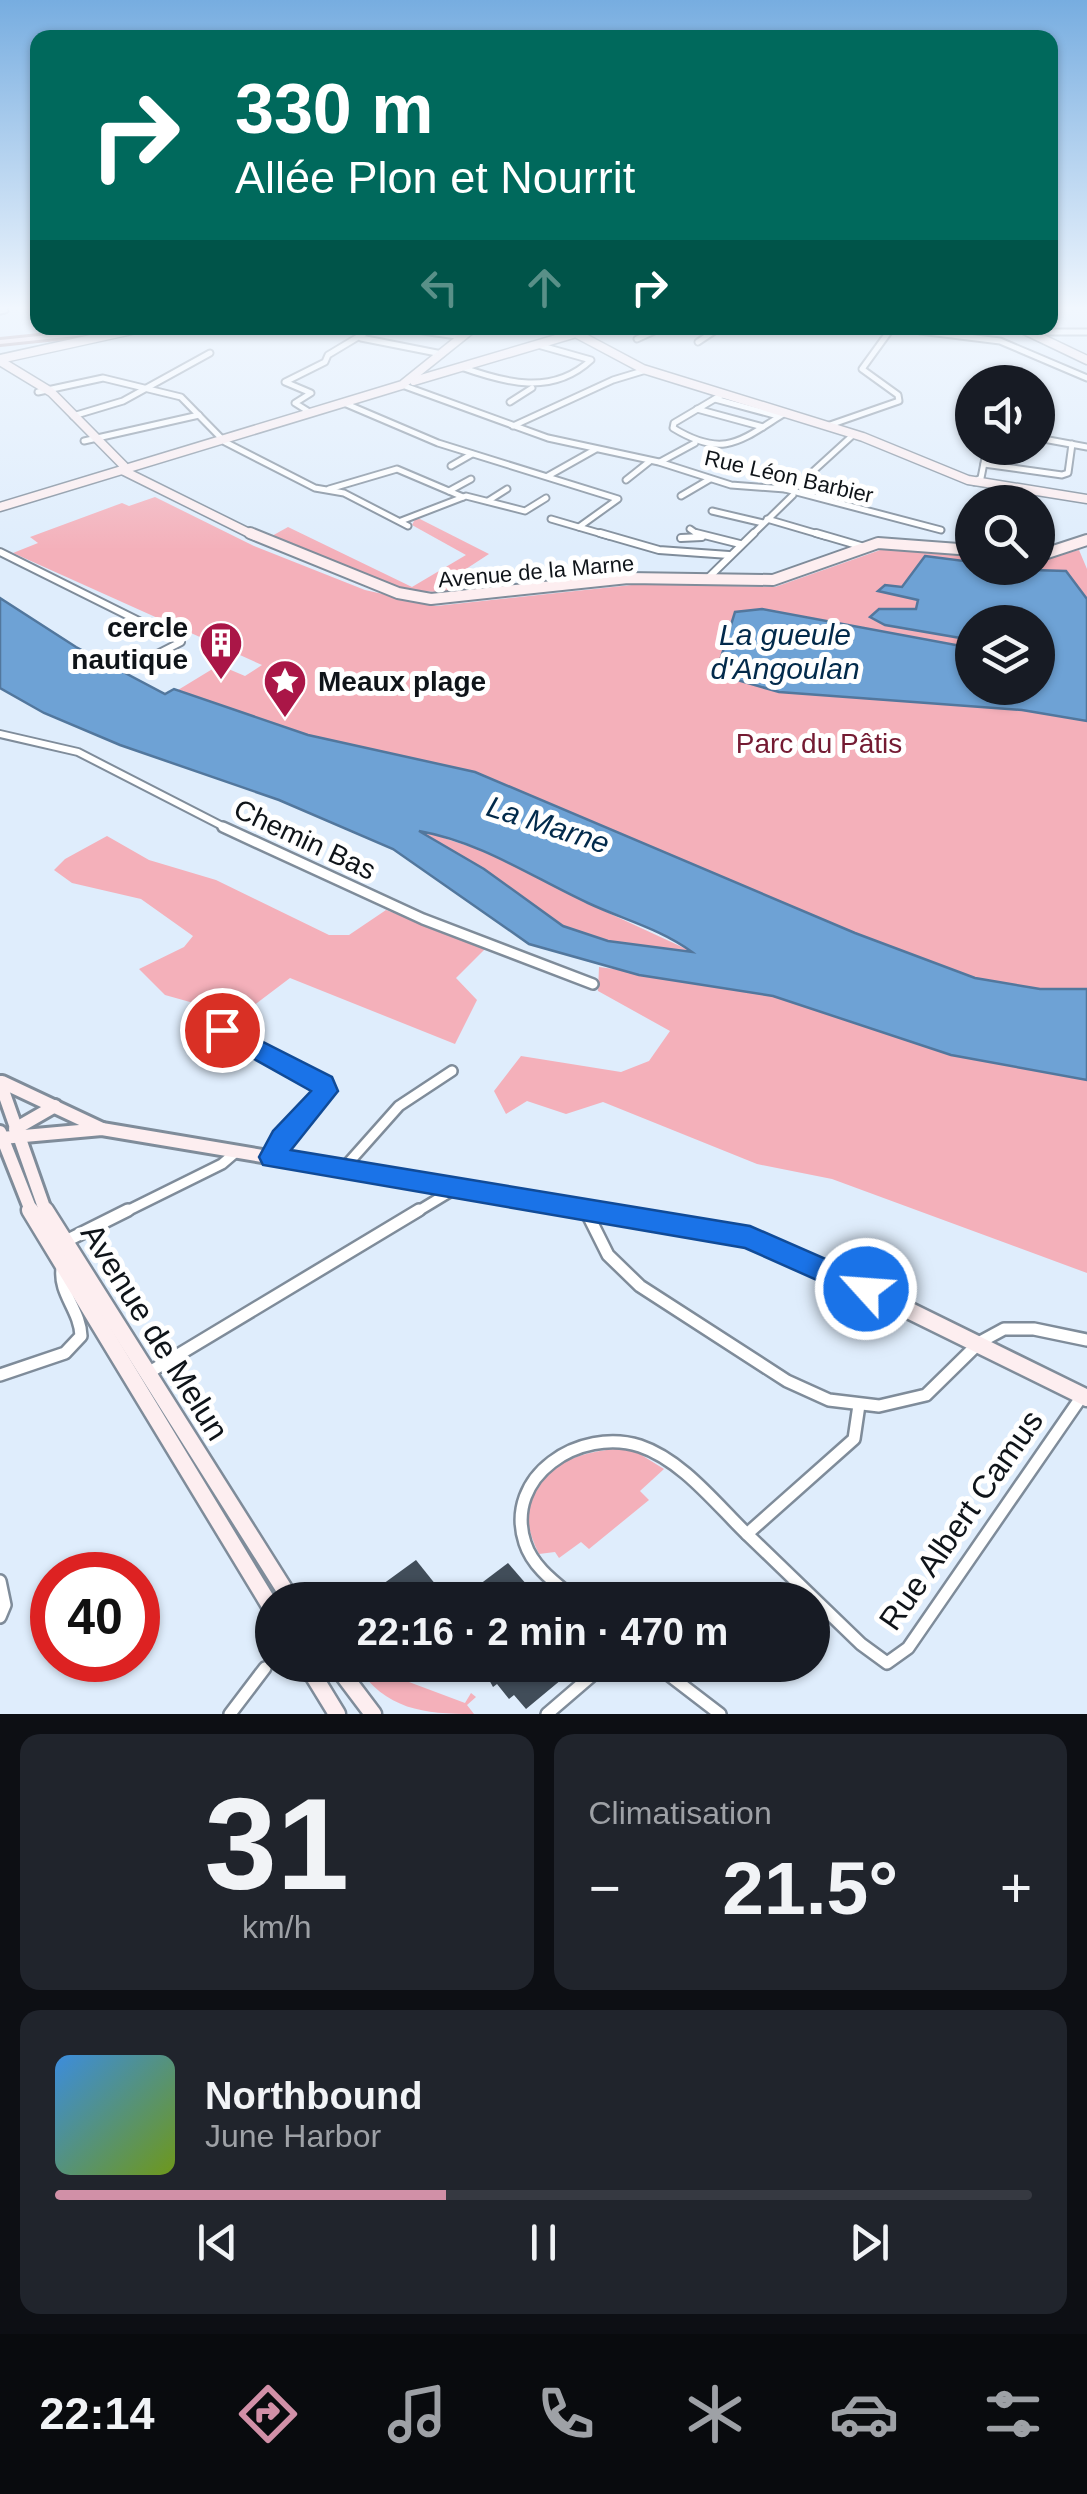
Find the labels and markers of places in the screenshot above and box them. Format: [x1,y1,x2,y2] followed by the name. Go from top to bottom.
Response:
[71,612,188,675] place label: cercle nautique
[198,620,244,681] building icon: cercle nautique
[262,658,308,719] place icon: Meaux plage
[318,666,486,697] place label: Meaux plage
[180,988,265,1073] pin

